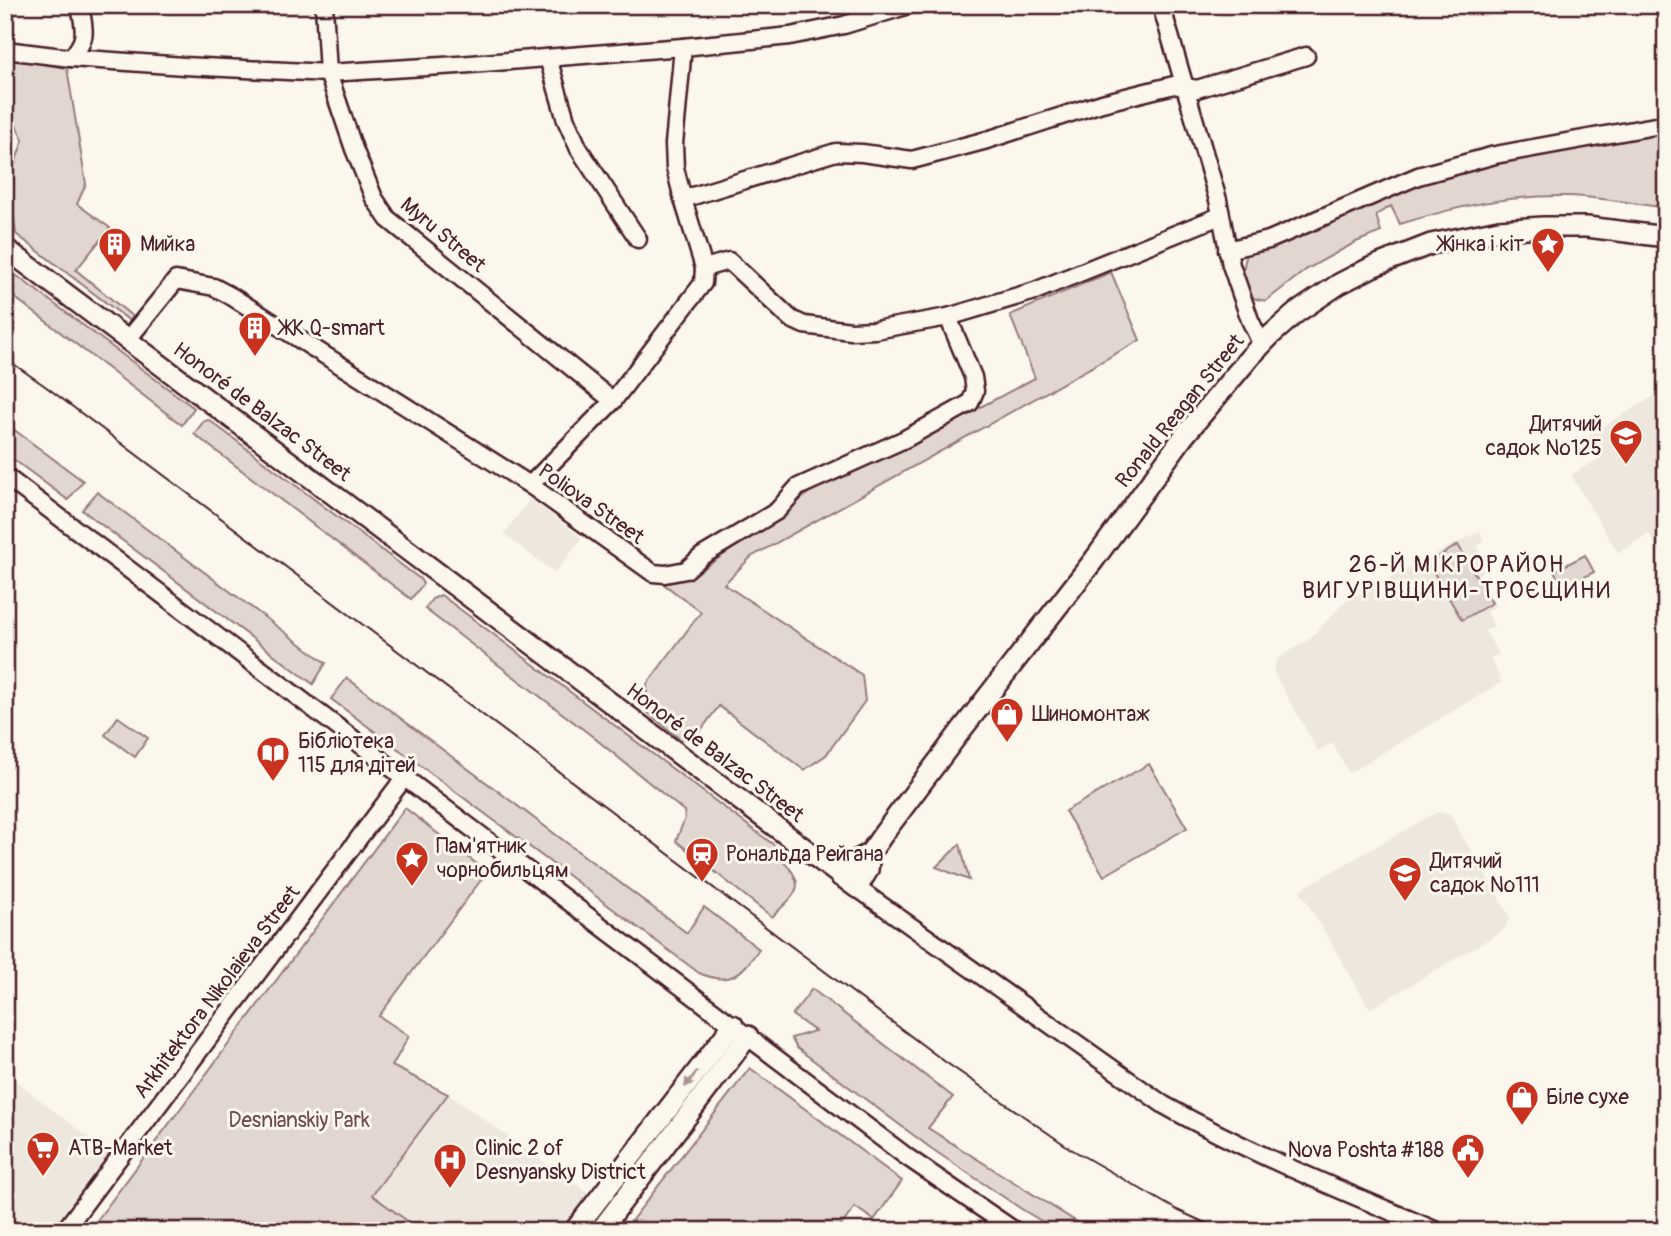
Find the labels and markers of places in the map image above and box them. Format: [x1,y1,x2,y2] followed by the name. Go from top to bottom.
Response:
[96,225,134,274] building icon: Мийка
[1529,225,1567,274] place icon: Жінка і кіт
[140,231,195,258] place label: Мийка
[1436,231,1524,258] place label: Жінка і кіт
[236,309,274,358] building icon: ЖК Q-smart
[277,315,385,342] place label: ЖК Q-smart
[1485,411,1602,462] place label: Дитячий садок №125
[1607,417,1645,466] school or university icon: Дитячий садок №125
[988,695,1026,744] shop icon: Шиномонтаж
[1032,701,1150,728] place label: Шиномонтаж
[298,728,416,779] place label: Бібліотека 115 для дітей
[254,734,292,783] library icon: Бібліотека 115 для дітей
[436,833,569,884] place label: Пам'ятник чорнобильцям
[683,835,721,884] station icon: Рональда Рейгана
[393,839,431,888] place icon: Пам'ятник чорнобильцям
[726,841,884,868] place label: Рональда Рейгана
[1429,848,1540,899] place label: Дитячий садок №111
[1386,854,1424,903] school or university icon: Дитячий садок №111
[1503,1078,1541,1127] shop icon: Біле сухе
[1546,1084,1629,1111] place label: Біле сухе
[24,1129,62,1178] supermarket icon: ATB-Market
[1449,1131,1487,1180] public building icon: Nova Poshta #188
[68,1135,173,1162] place label: ATB-Market
[475,1135,646,1186] place label: Clinic 2 of Desnyansky District
[1287,1137,1444,1164] place label: Nova Poshta #188
[431,1141,469,1190] hospital icon: Clinic 2 of Desnyansky District

